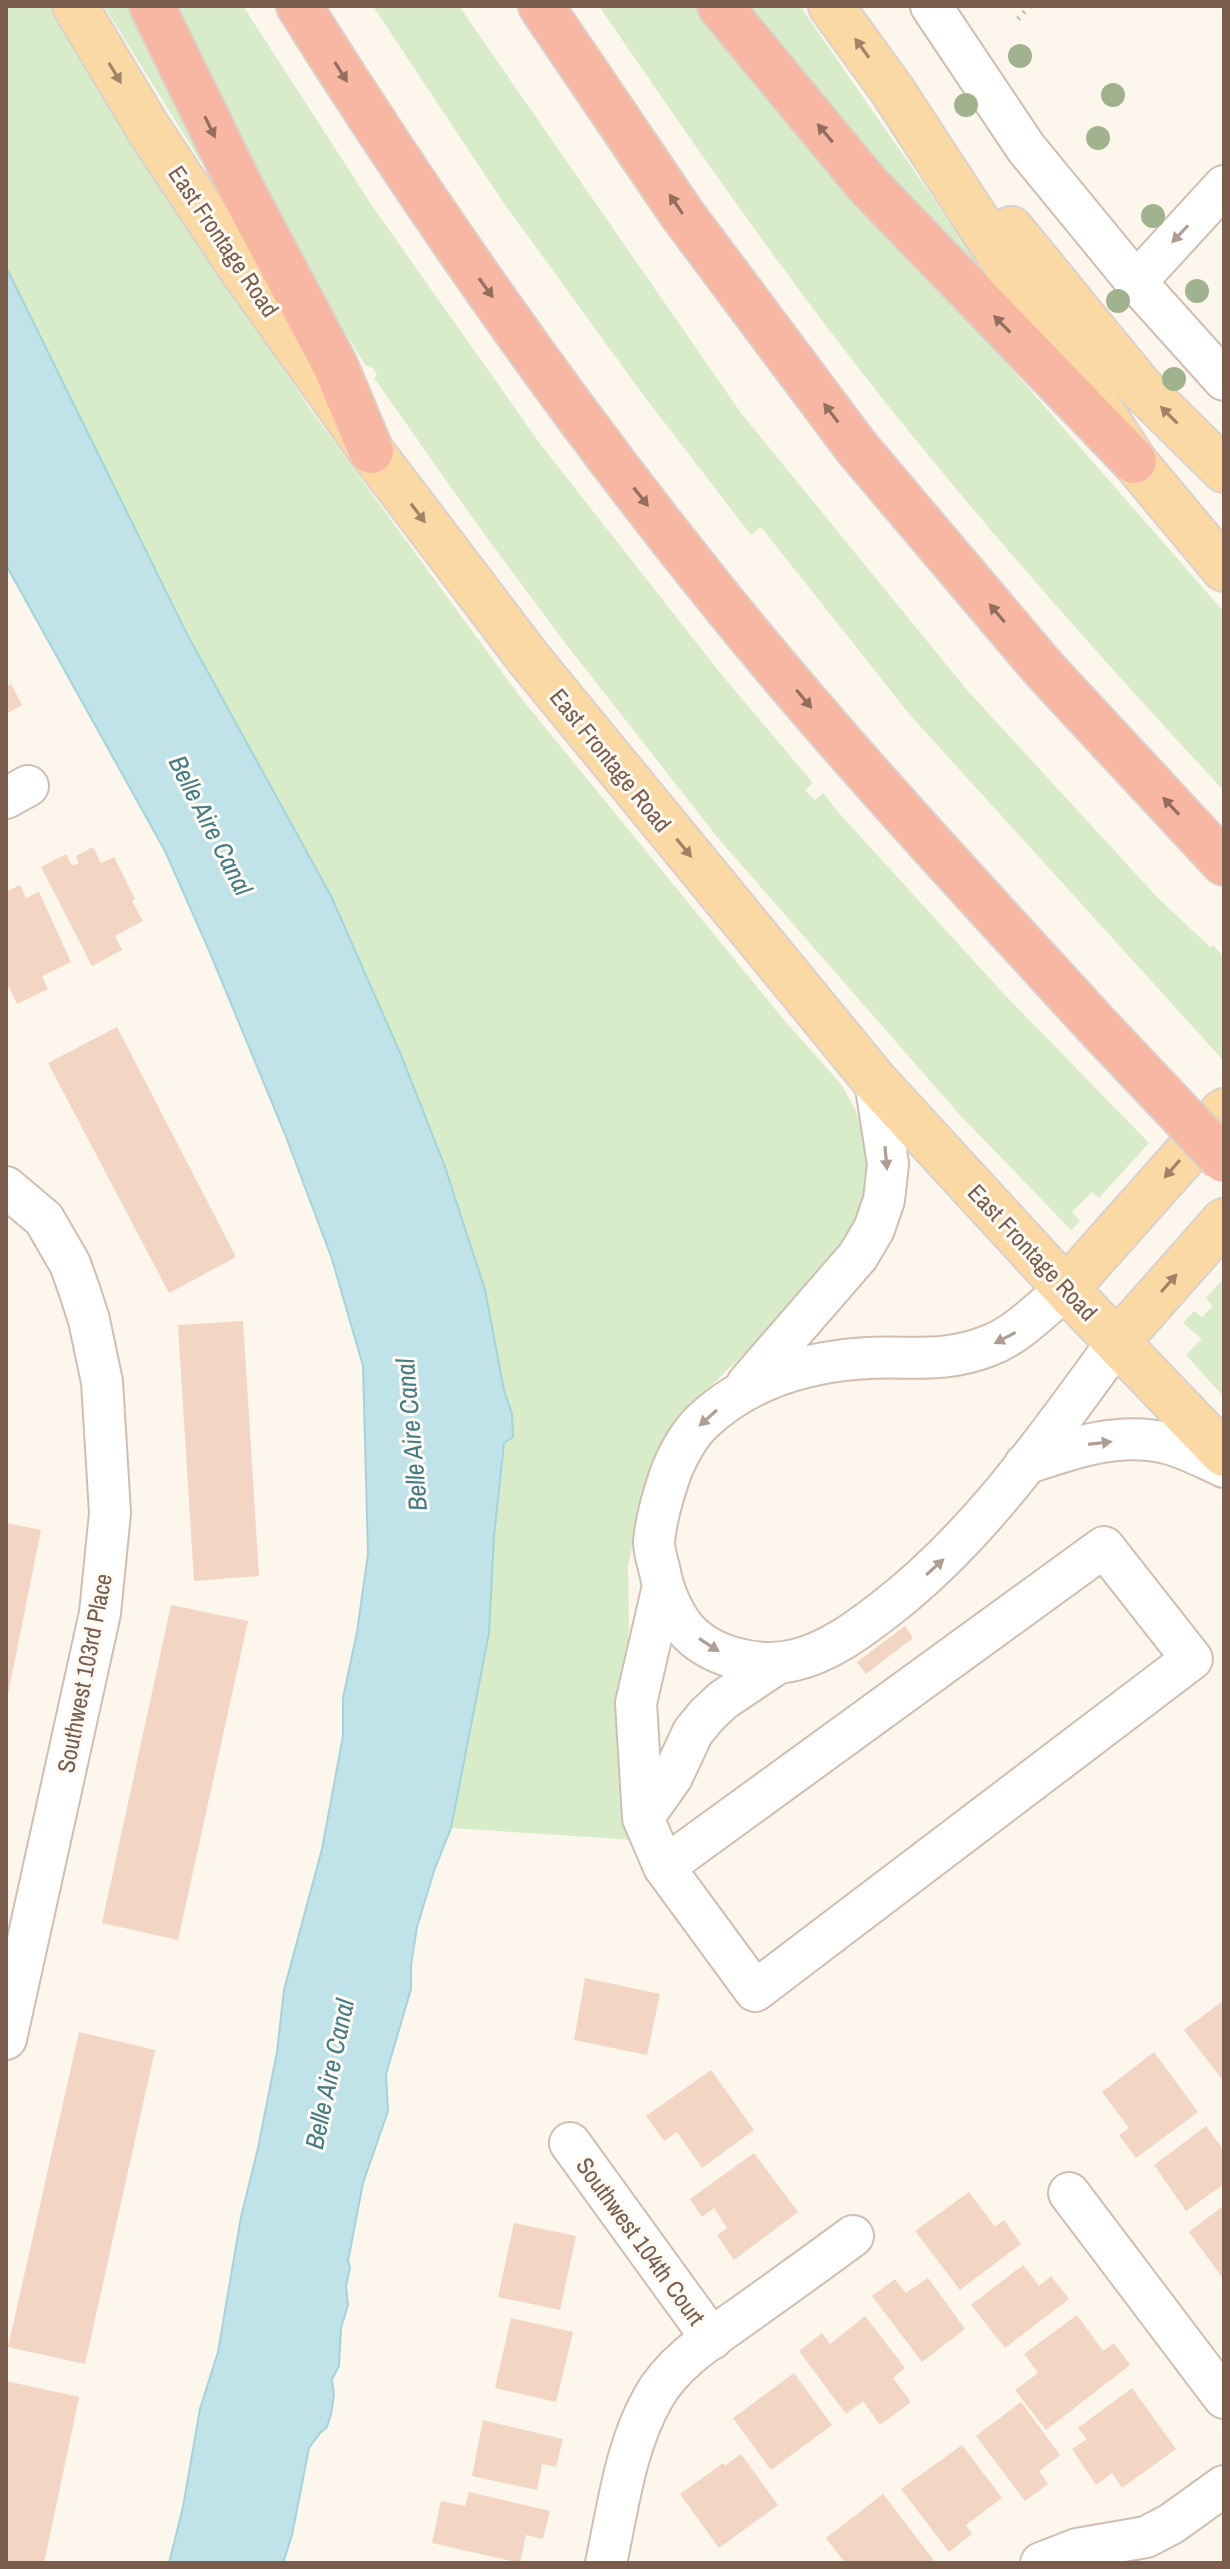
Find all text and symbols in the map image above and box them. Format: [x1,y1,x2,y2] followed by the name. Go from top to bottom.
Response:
[854,38,870,59] one-way arrow
[334,61,348,83] one-way arrow
[108,62,122,84] one-way arrow
[204,115,217,138] one-way arrow
[817,123,834,143] one-way arrow
[161,159,287,323] street label: East Frontage Road
[669,194,684,215] one-way arrow
[1171,224,1189,243] one-way arrow
[478,277,494,298] one-way arrow
[993,315,1012,334] one-way arrow
[823,402,839,424] one-way arrow
[1160,406,1179,425] one-way arrow
[632,487,648,507] one-way arrow
[409,503,425,523] one-way arrow
[989,603,1006,623] one-way arrow
[543,681,679,839] street label: East Frontage Road
[795,689,812,709] one-way arrow
[161,749,262,902] water label: Belle Aire Canal
[1162,797,1180,816] one-way arrow
[675,838,692,858] one-way arrow
[879,1146,892,1171] one-way arrow
[1164,1160,1182,1179] one-way arrow
[961,1177,1105,1327] street label: East Frontage Road
[1160,1274,1177,1294] one-way arrow
[993,1331,1016,1344] one-way arrow
[387,1356,435,1513] water label: Belle Aire Canal
[698,1409,717,1427] one-way arrow
[1088,1436,1113,1449] one-way arrow
[925,1558,945,1576] one-way arrow
[49,1571,119,1775] street label: Southwest 103rd Place
[698,1637,719,1652] one-way arrow
[296,1994,362,2152] water label: Belle Aire Canal
[569,2151,713,2332] street label: Southwest 104th Court

